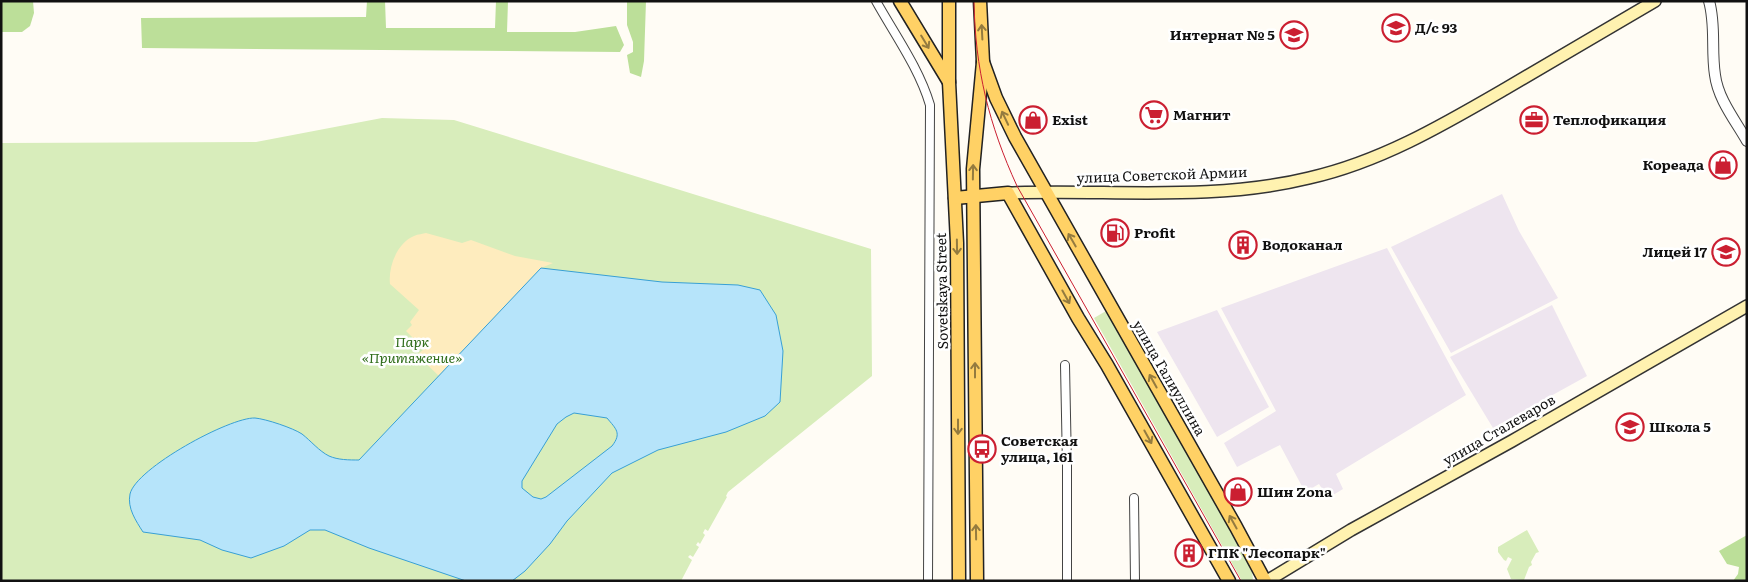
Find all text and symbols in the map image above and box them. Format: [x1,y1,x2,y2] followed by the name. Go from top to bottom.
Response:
[1381,13,1411,43] school or university icon: Д/с 93
[1415,17,1458,37] place label: Д/с 93
[1279,20,1309,50] school or university icon: Интернат № 5
[977,24,986,40] one-way arrow
[1170,24,1275,44] place label: Интернат № 5
[920,34,930,48] one-way arrow
[1139,100,1169,130] supermarket icon: Магнит
[1173,104,1231,124] place label: Магнит
[1018,105,1048,135] shop icon: Exist
[1519,105,1549,135] office icon: Теплофикация
[1052,109,1089,129] place label: Exist
[1553,109,1666,129] place label: Теплофикация
[1000,110,1010,125] one-way arrow
[1708,150,1738,180] shop icon: Кореада
[1642,154,1705,174] place label: Кореада
[1076,161,1248,187] street label: улица Советской Армии
[969,164,978,180] one-way arrow
[1100,218,1130,248] fuel station icon: Profit
[1134,222,1176,242] place label: Profit
[1228,230,1258,260] building icon: Водоканал
[930,232,952,349] street label: Sovetskaya Street
[1067,234,1077,248] one-way arrow
[1262,234,1342,254] place label: Водоканал
[1711,237,1741,267] school or university icon: Лицей 17
[952,238,962,254] one-way arrow
[1642,241,1707,261] place label: Лицей 17
[1062,289,1071,304] one-way arrow
[1129,316,1211,439] street label: улица Галиуллина
[362,331,462,367] park label: Парк «Притяжение»
[970,362,980,378] one-way arrow
[1148,374,1158,389] one-way arrow
[1438,389,1559,470] street label: улица Сталеваров
[1615,412,1645,442] school or university icon: Школа 5
[1649,416,1711,436] place label: Школа 5
[953,418,963,434] one-way arrow
[1001,430,1078,466] place label: Советская улица, 161
[1143,430,1153,445] one-way arrow
[967,434,997,464] bus stop icon: Советская улица, 161
[1223,477,1253,507] shop icon: Шин Zona
[1257,481,1333,501] place label: Шин Zona
[1228,515,1238,530] one-way arrow
[971,524,980,540] one-way arrow
[1174,538,1204,568] building icon: ГПК "Лесопарк"
[1208,542,1326,562] place label: ГПК "Лесопарк"

